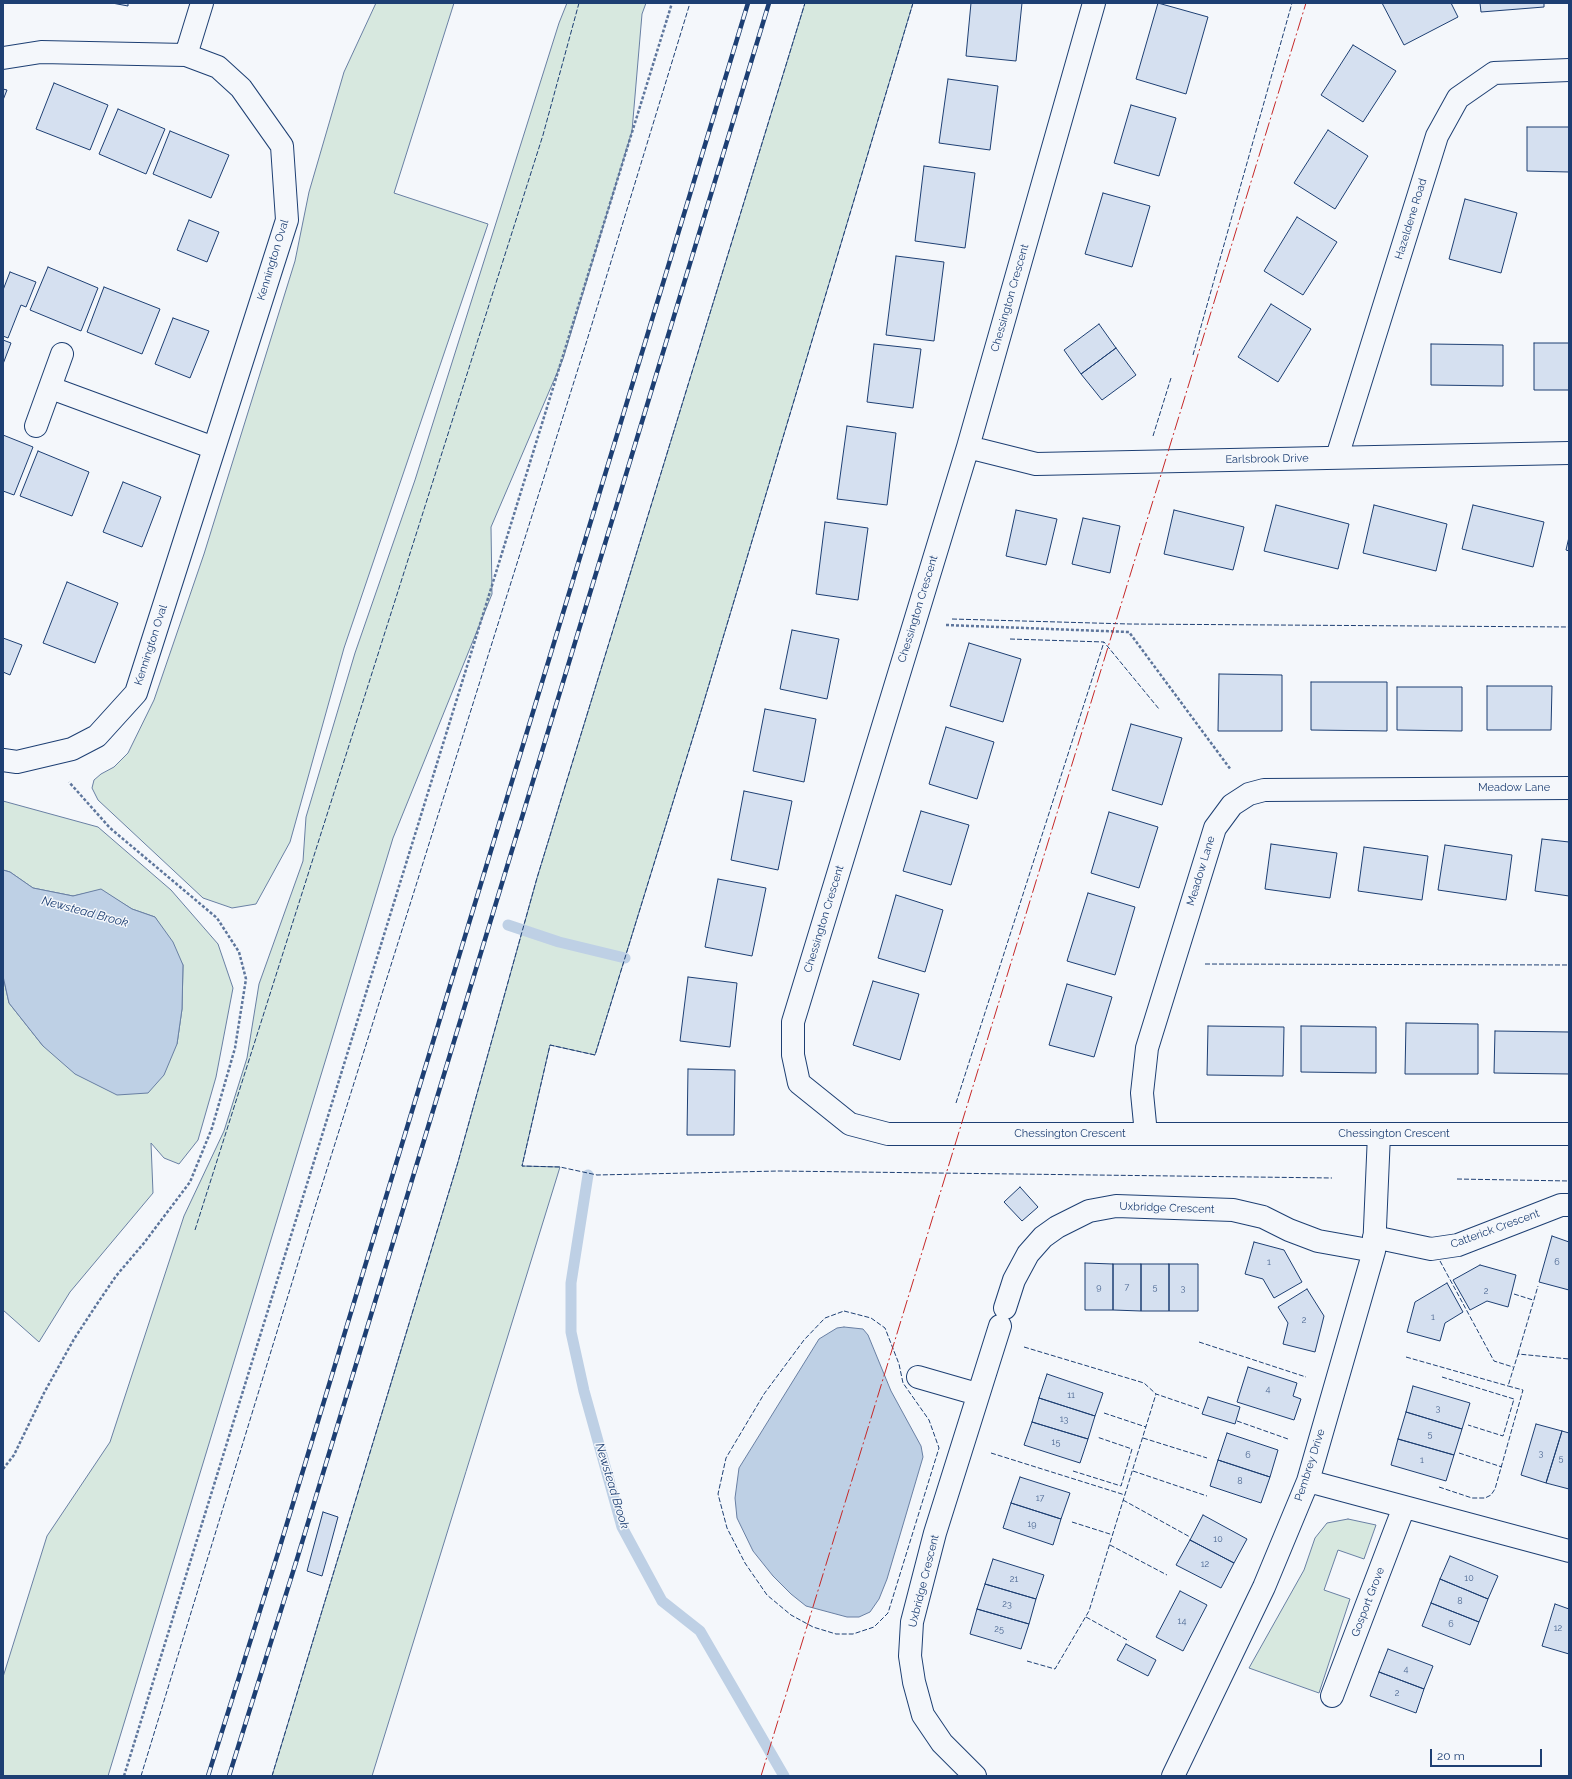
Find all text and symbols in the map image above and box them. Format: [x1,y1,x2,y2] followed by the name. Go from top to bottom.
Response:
[1392,177,1430,261] street label: Hazeldene Road
[254,218,292,302] street label: Kennington Oval
[988,243,1032,353] street label: Chessington Crescent
[1225,452,1309,466] street label: Earlsbrook Drive
[895,554,941,664] street label: Chessington Crescent
[132,603,170,687] street label: Kennington Oval
[1478,781,1550,795] street label: Meadow Lane
[1184,835,1218,907] street label: Meadow Lane
[801,864,847,974] street label: Chessington Crescent
[40,894,130,930] water label: Newstead Brook
[1014,1127,1126,1141] street label: Chessington Crescent
[1338,1127,1450,1141] street label: Chessington Crescent
[1119,1200,1215,1216] street label: Uxbridge Crescent
[1449,1207,1541,1251] street label: Catterick Crescent
[1267,1257,1271,1267] house number: 1
[1554,1257,1560,1267] house number: 6
[1096,1282,1102,1292] house number: 9
[1125,1282,1129,1292] house number: 7
[1153,1282,1157,1292] house number: 5
[1181,1283,1185,1293] house number: 3
[1484,1286,1488,1296] house number: 2
[1431,1312,1435,1322] house number: 1
[1302,1315,1306,1325] house number: 2
[1266,1384,1270,1394] house number: 4
[1067,1390,1075,1400] house number: 11
[1436,1403,1440,1413] house number: 3
[1060,1414,1068,1424] house number: 13
[1292,1427,1328,1503] street label: Pembrey Drive
[1428,1429,1432,1439] house number: 5
[1052,1437,1060,1447] house number: 15
[592,1441,632,1531] water label: Newstead Brook
[1539,1448,1543,1458] house number: 3
[1245,1450,1251,1460] house number: 6
[1559,1453,1563,1463] house number: 5
[1420,1455,1424,1465] house number: 1
[1237,1476,1243,1486] house number: 8
[1036,1493,1044,1503] house number: 17
[1027,1519,1037,1529] house number: 19
[906,1533,942,1629] street label: Uxbridge Crescent
[1213,1534,1223,1544] house number: 10
[1201,1559,1209,1569] house number: 12
[1349,1565,1387,1639] street label: Gosport Grove
[1464,1573,1474,1583] house number: 10
[1010,1574,1018,1584] house number: 21
[1457,1596,1463,1606] house number: 8
[1002,1599,1012,1609] house number: 23
[1178,1616,1186,1626] house number: 14
[1448,1619,1454,1629] house number: 6
[1554,1623,1562,1633] house number: 12
[994,1624,1004,1634] house number: 25
[1404,1664,1408,1674] house number: 4
[1395,1688,1399,1698] house number: 2
[1432,1741,1544,1767] scale bar
[1437,1749,1465,1763] text: 20 m

